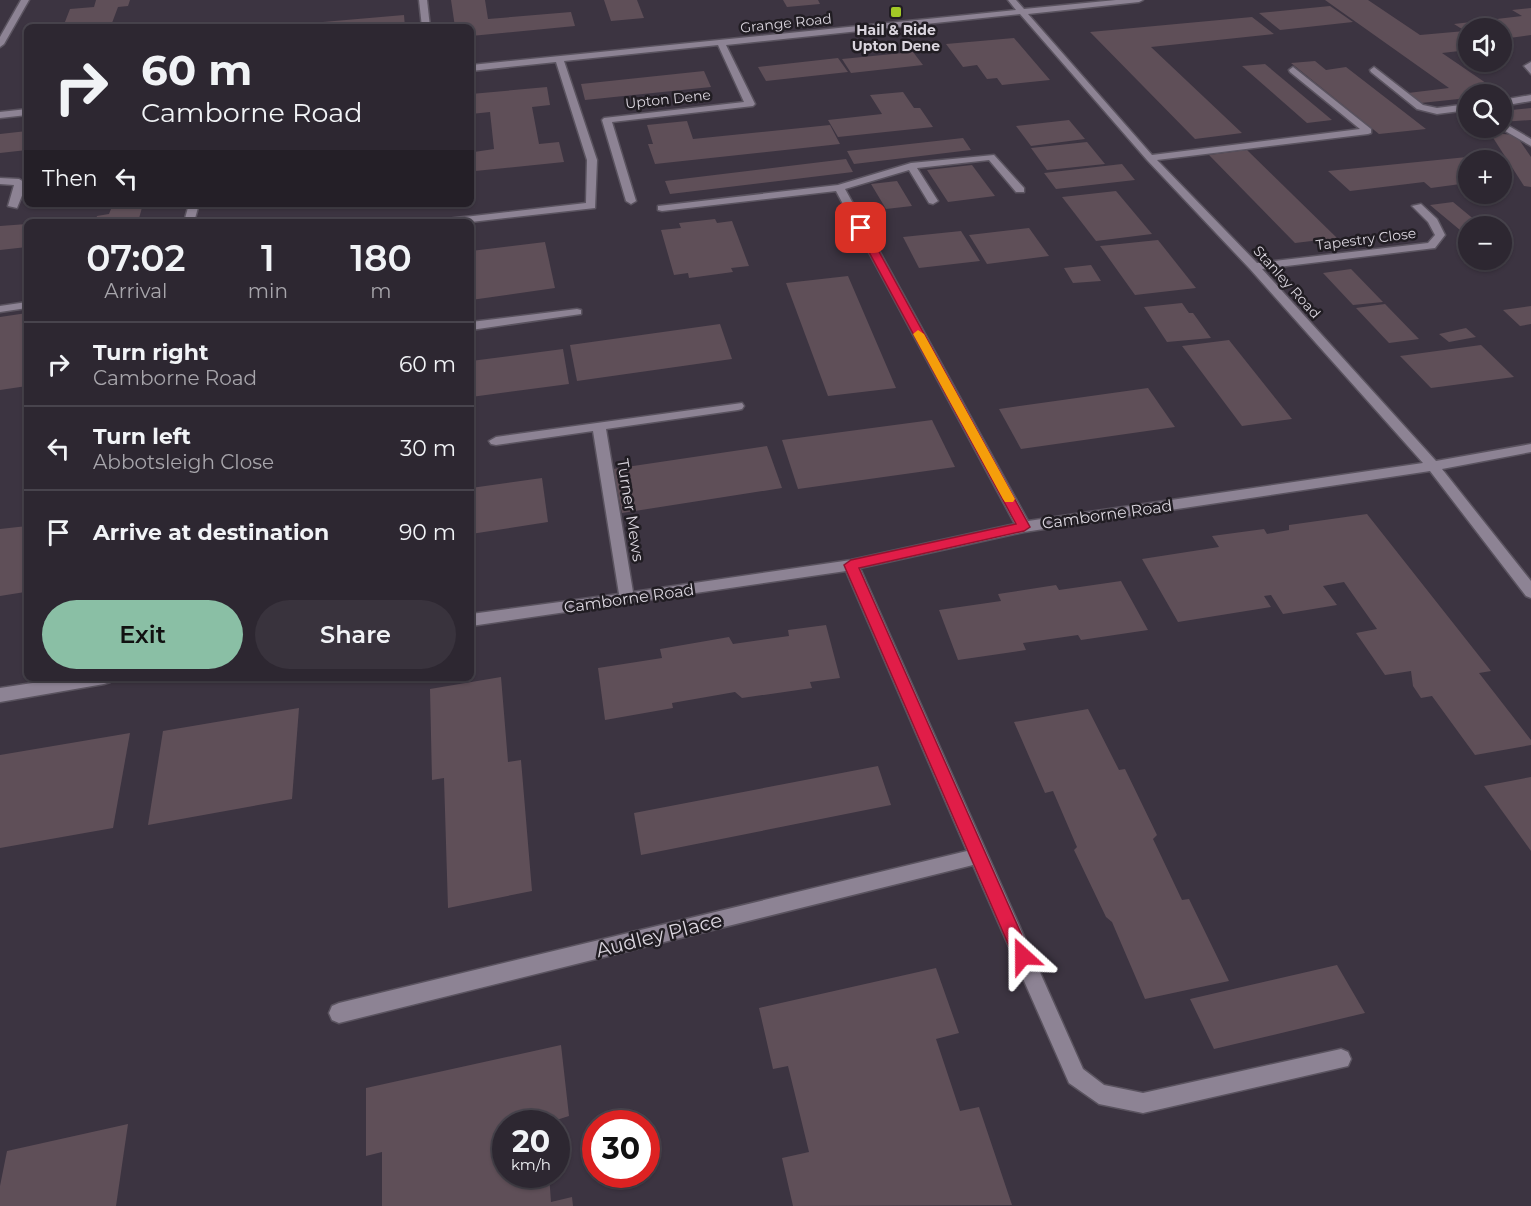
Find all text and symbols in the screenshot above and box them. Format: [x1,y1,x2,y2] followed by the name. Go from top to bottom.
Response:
[889,5,903,19] marker: Hail & Ride Upton Dene
[739,9,833,37] street label: Grange Road
[1458,18,1512,270] map controls
[1458,18,1512,72] button: sound
[852,21,940,55] place label: Hail & Ride Upton Dene
[141,44,252,96] text: 60 m
[42,48,120,126] icon: right
[1458,84,1512,138] button: search
[624,86,712,112] street label: Upton Dene
[141,96,363,129] text: Camborne Road
[1458,150,1512,204] button: +
[110,162,143,195] icon: left
[42,165,98,192] text: Then
[835,202,886,253] pin
[844,211,877,244] icon: arrive
[1458,216,1512,270] button: −
[1315,224,1417,254] street label: Tapestry Close
[86,236,185,280] text: 07:02
[261,236,275,280] text: 1
[350,236,412,280] text: 180
[1250,242,1324,322] street label: Stanley Road
[104,279,167,303] text: Arrival
[248,279,288,303] text: min
[370,279,392,303] text: m
[93,339,208,366] text: Turn right
[42,348,75,381] icon: right
[399,351,456,378] text: 60 m
[93,366,257,390] text: Camborne Road
[93,423,191,450] text: Turn left
[42,432,75,465] icon: left
[400,435,456,462] text: 30 m
[93,450,274,474] text: Abbotsleigh Close
[613,457,648,563] street label: Turner Mews
[1041,496,1173,533] street label: Camborne Road
[42,516,75,549] icon: arrive
[93,519,329,546] text: Arrive at destination
[399,519,456,546] text: 90 m
[563,580,695,617] street label: Camborne Road
[42,600,243,669] button: Exit
[255,600,456,669] button: Share
[593,908,725,962] street label: Audley Place
[991,924,1055,988] position arrow
[582,1110,660,1188] speed limit sign: 30
[512,1123,550,1160] text: 20
[511,1155,551,1174] text: km/h

